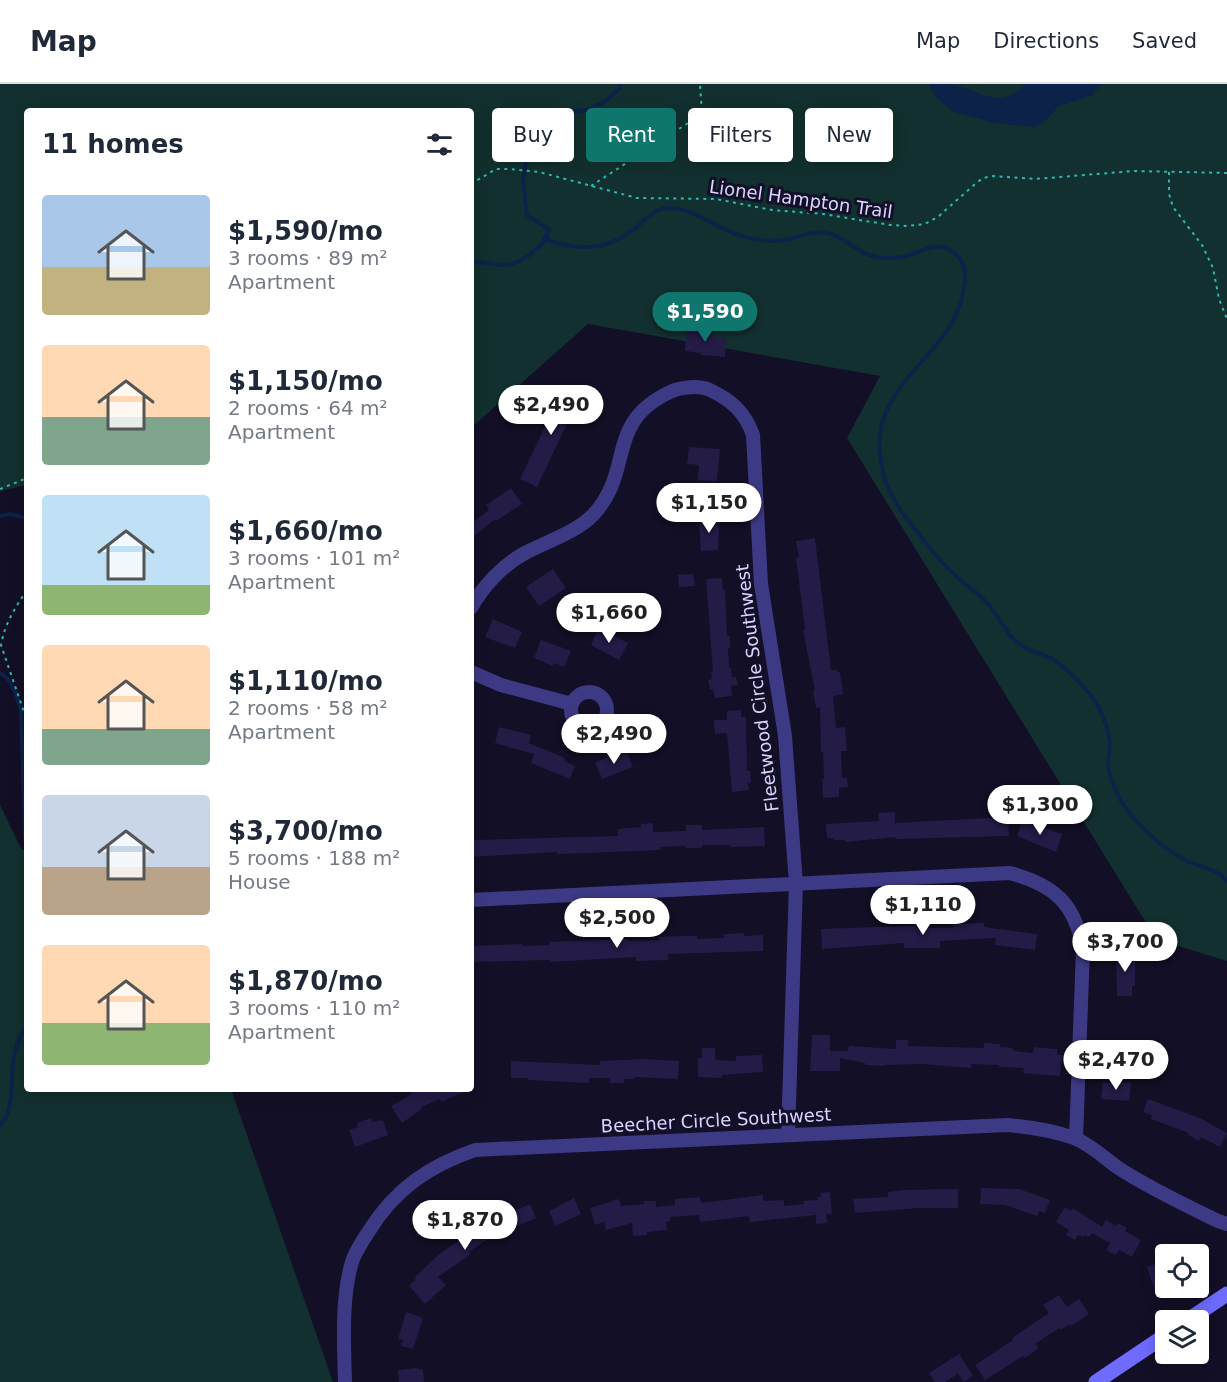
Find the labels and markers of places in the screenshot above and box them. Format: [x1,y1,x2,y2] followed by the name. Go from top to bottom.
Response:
[656,292,754,343] pin: $1,590
[502,385,600,436] pin: $2,490
[660,483,758,534] pin: $1,150
[560,593,658,644] pin: $1,660
[565,714,663,765] pin: $2,490
[991,785,1089,836] pin: $1,300
[874,885,972,936] pin: $1,110
[568,898,666,949] pin: $2,500
[1076,922,1174,973] pin: $3,700
[1067,1040,1165,1091] pin: $2,470
[416,1200,514,1251] pin: $1,870

